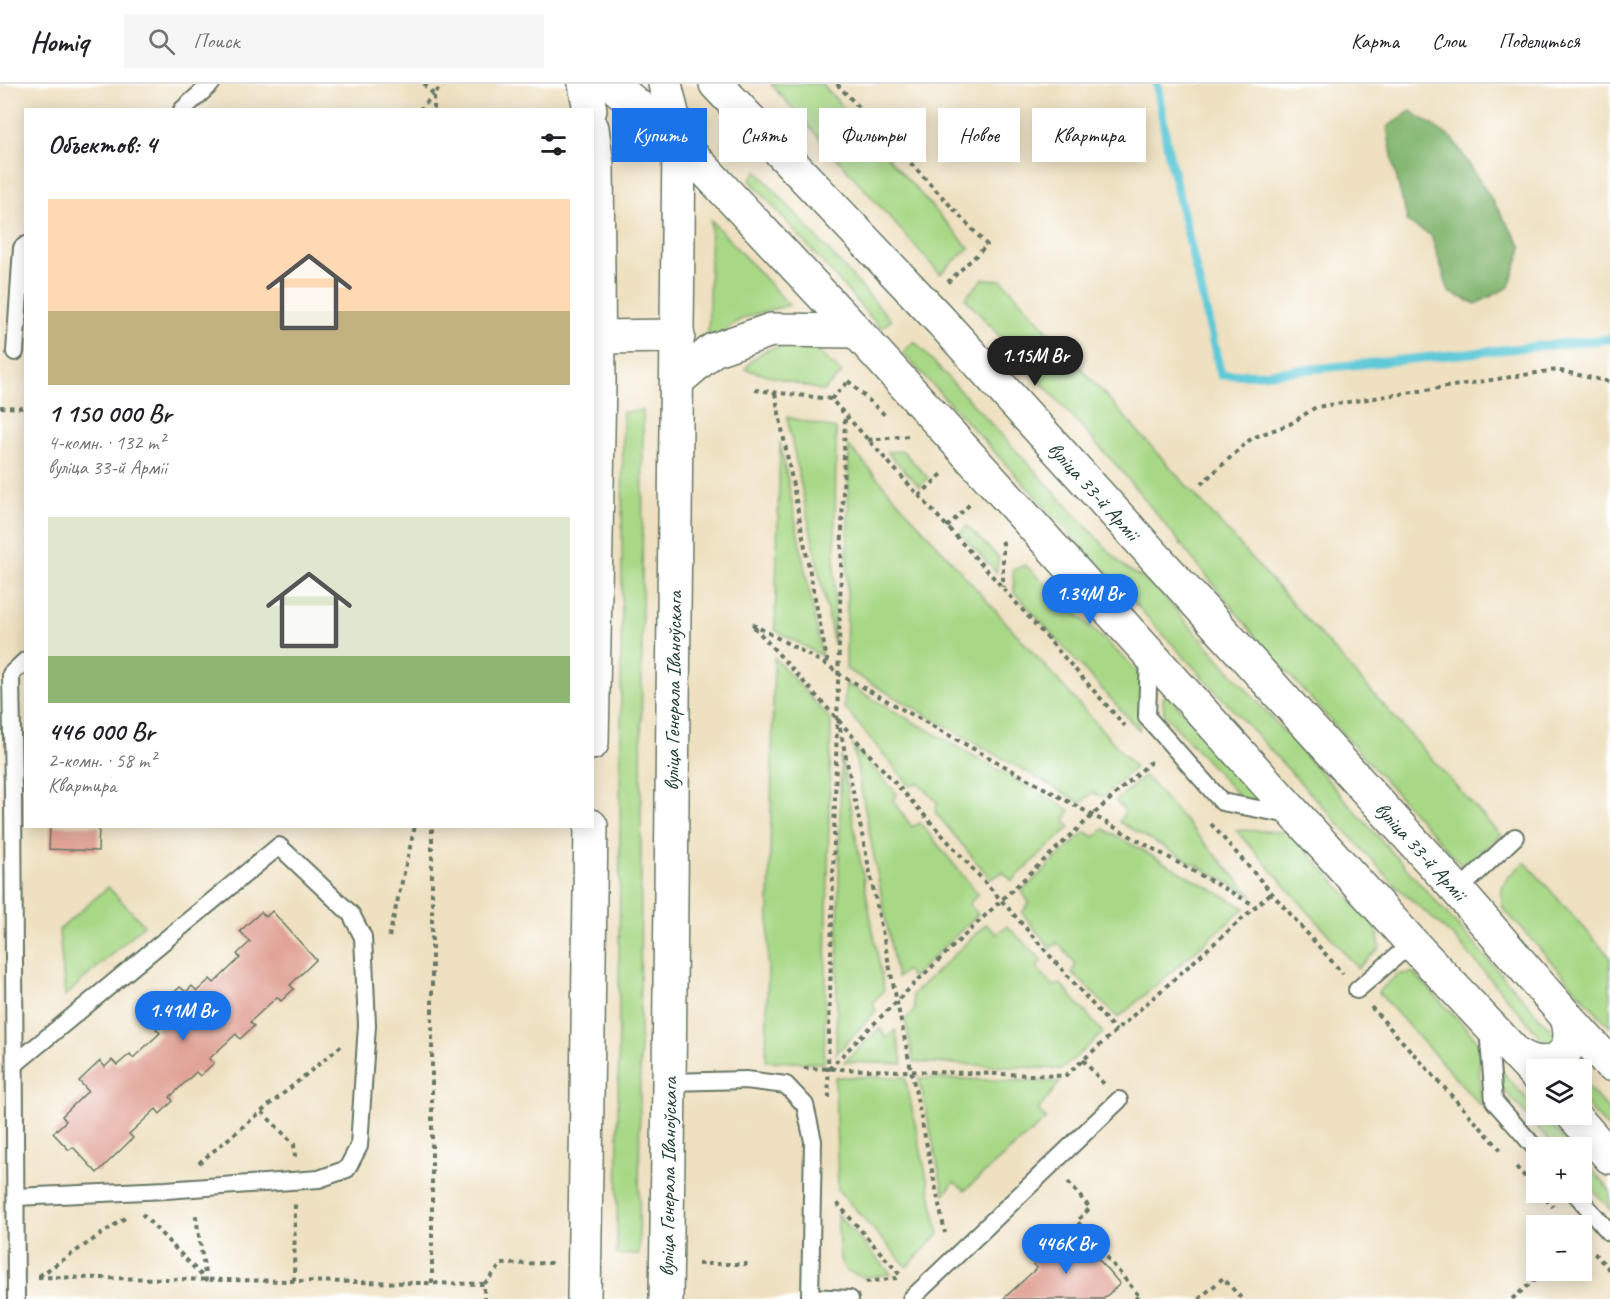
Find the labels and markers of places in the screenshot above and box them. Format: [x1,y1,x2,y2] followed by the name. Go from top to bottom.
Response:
[973,336,1097,387] pin: 1.15M Br
[1028,574,1152,625] pin: 1.34M Br
[121,991,245,1042] pin: 1.41M Br
[1011,1224,1121,1275] pin: 446K Br

